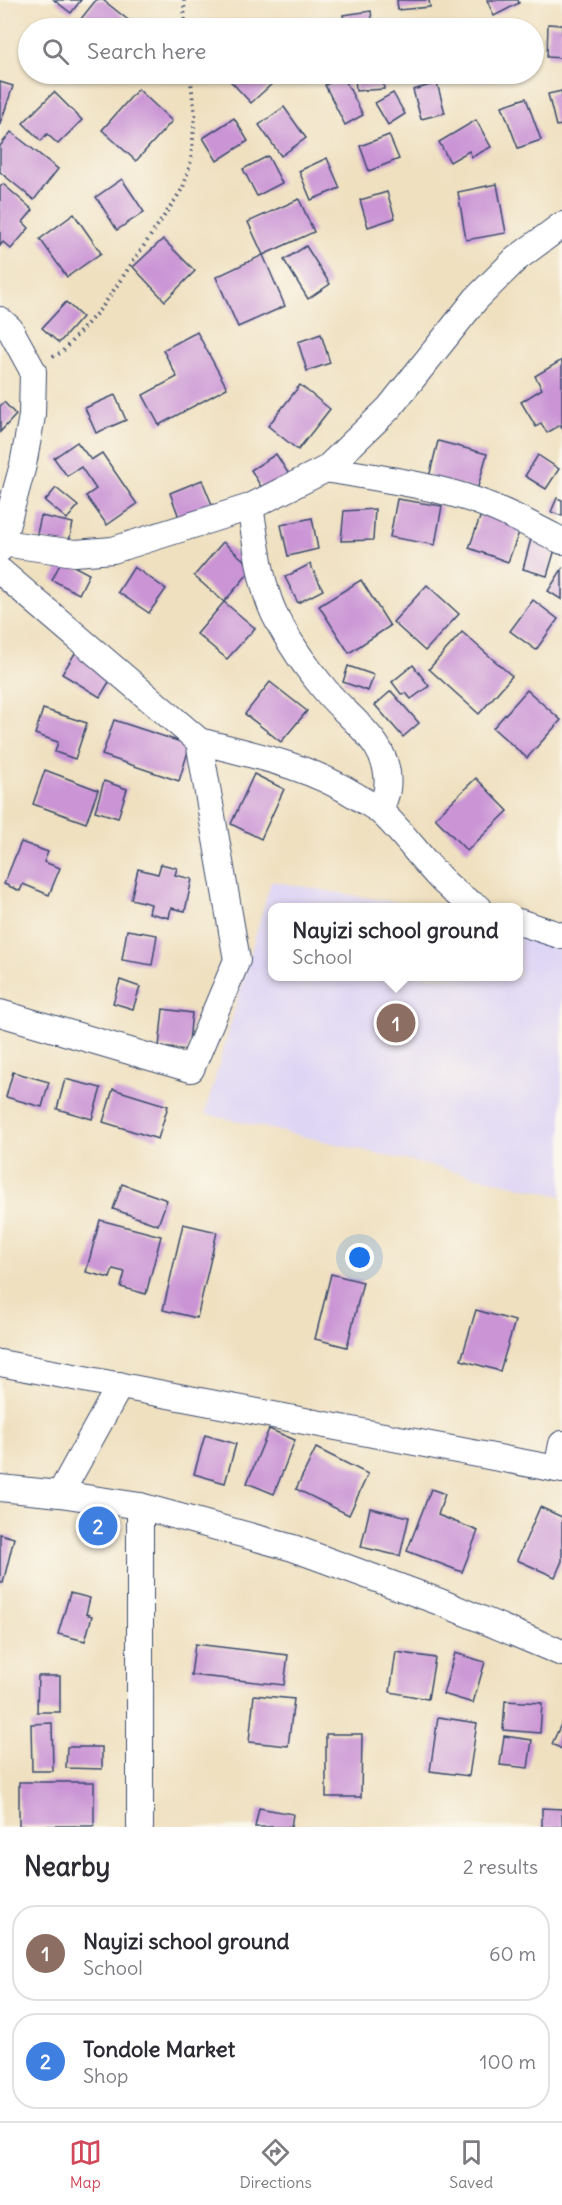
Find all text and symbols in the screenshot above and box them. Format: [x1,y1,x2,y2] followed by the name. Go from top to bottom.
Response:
[18,18,544,84] search box
[39,35,72,68] icon: search
[87,37,206,65] text: Search here
[268,903,523,981] popup
[292,916,499,944] text: Nayizi school ground
[292,944,352,969] text: School
[376,1000,416,1046] pin: 1
[345,1243,374,1272] your location
[78,1504,118,1549] pin: 2
[24,1850,110,1883] text: Nearby
[463,1854,538,1879] text: 2 results
[83,1927,289,1955] text: Nayizi school ground
[42,1941,49,1966] text: 1
[489,1941,536,1966] text: 60 m
[83,1955,143,1980] text: School
[83,2035,235,2063] text: Tondole Market
[40,2049,51,2074] text: 2
[479,2049,536,2074] text: 100 m
[83,2063,128,2088] text: Shop
[69,2136,102,2192] tab: Map
[239,2136,312,2192] tab: Directions
[449,2136,493,2192] tab: Saved

